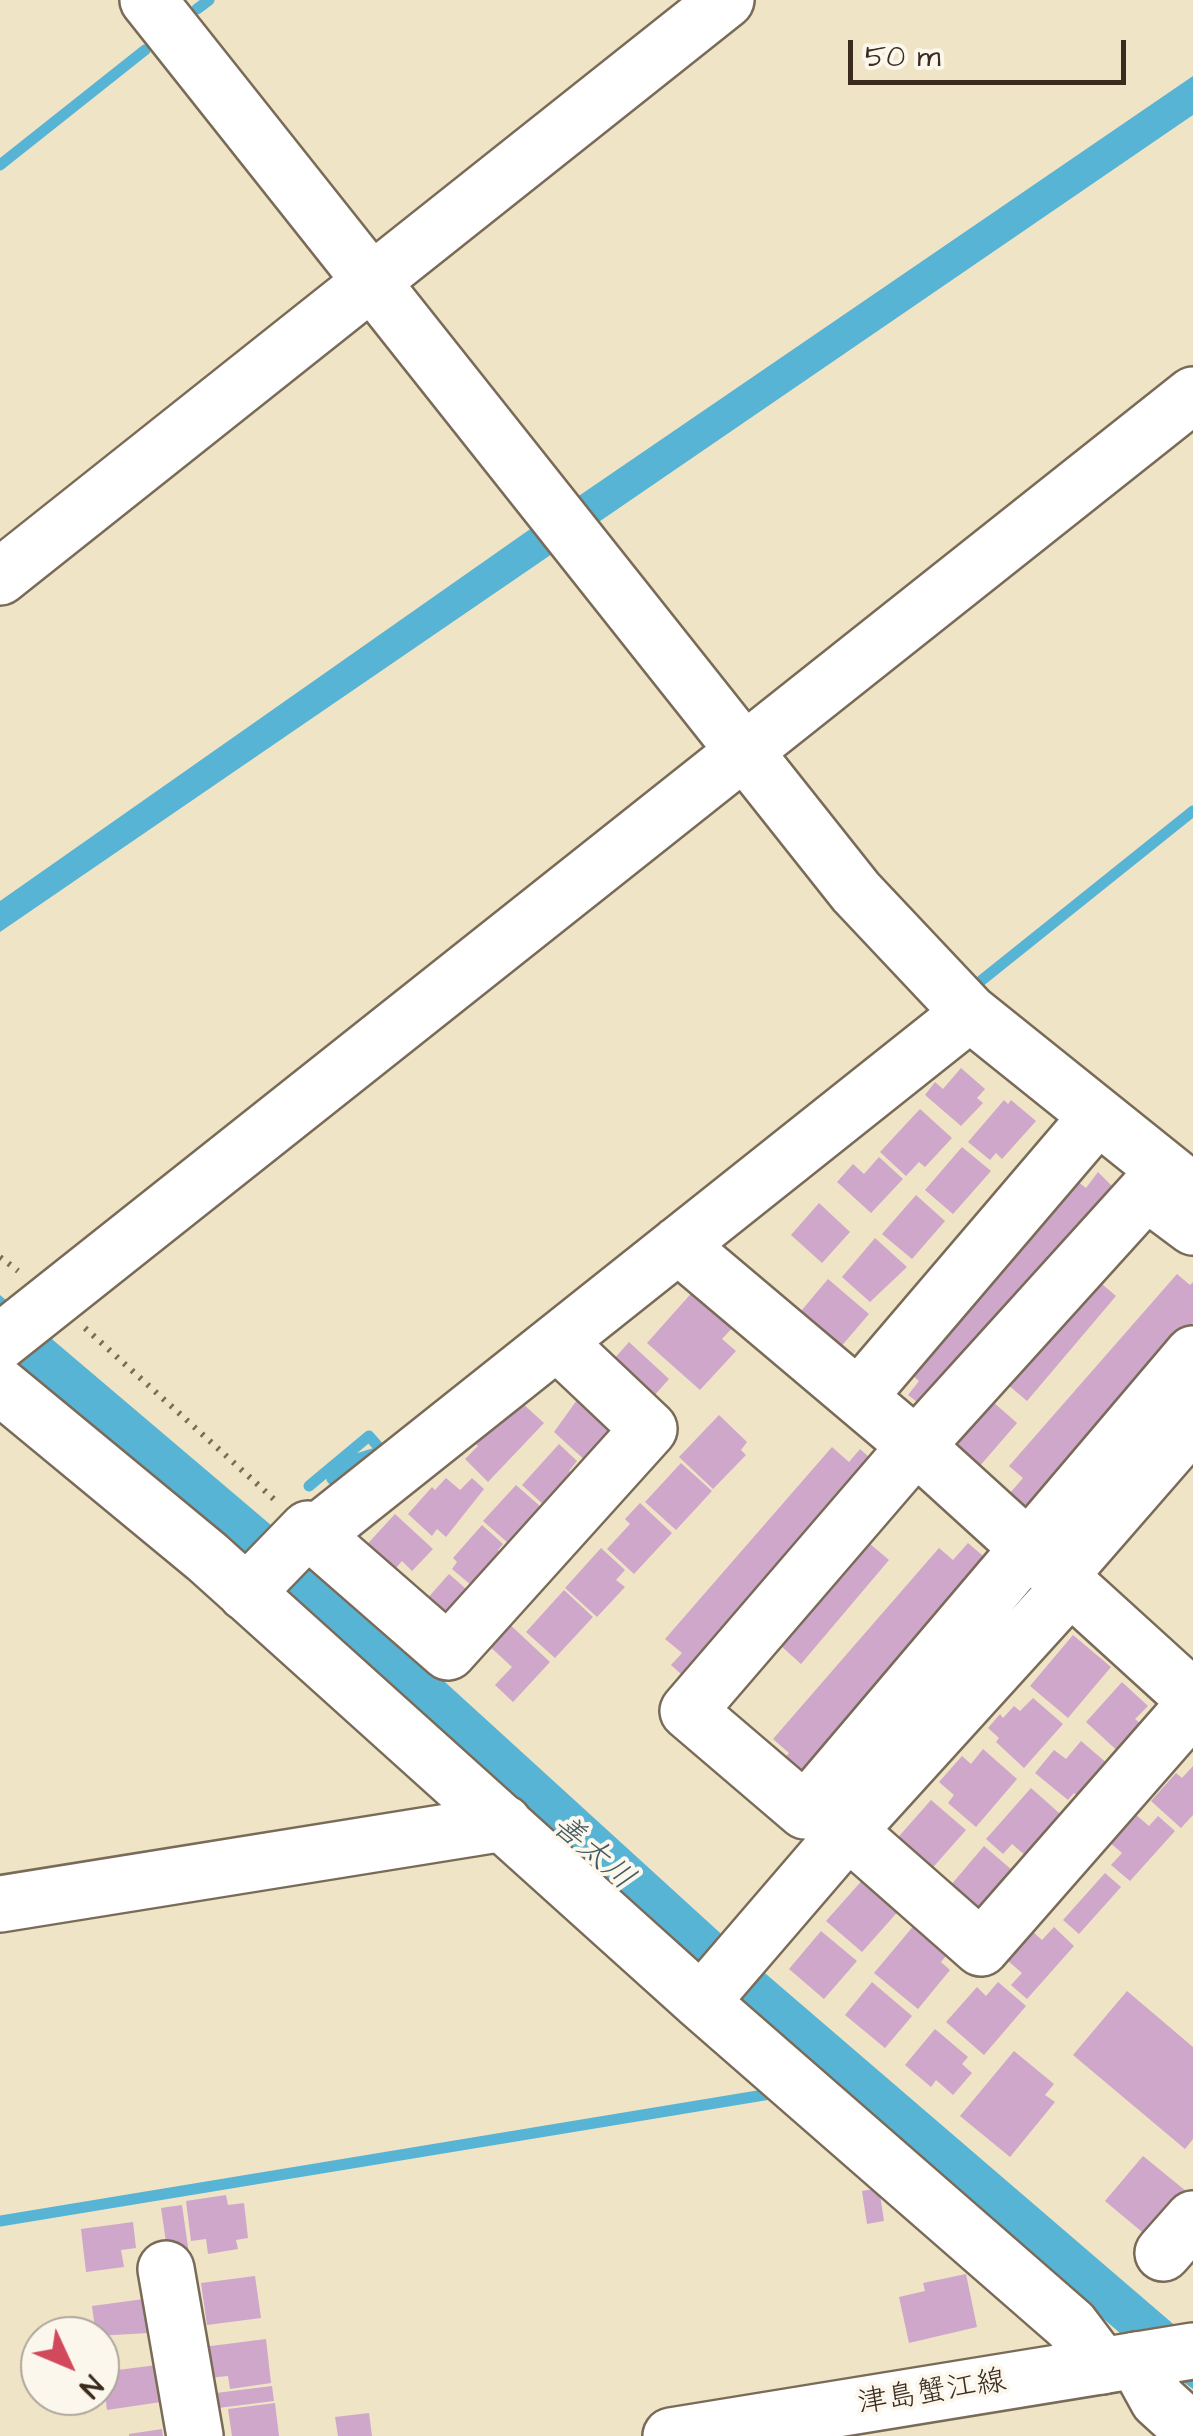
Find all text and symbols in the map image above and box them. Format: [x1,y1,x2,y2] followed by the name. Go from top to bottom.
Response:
[853,20,1130,82] scale bar
[865,36,941,78] text: 50 m
[543,1808,641,1900] water label: 善太川
[20,2316,120,2416] north arrow
[855,2364,1009,2424] street label: 津島蟹江線
[70,2366,111,2406] text: N

